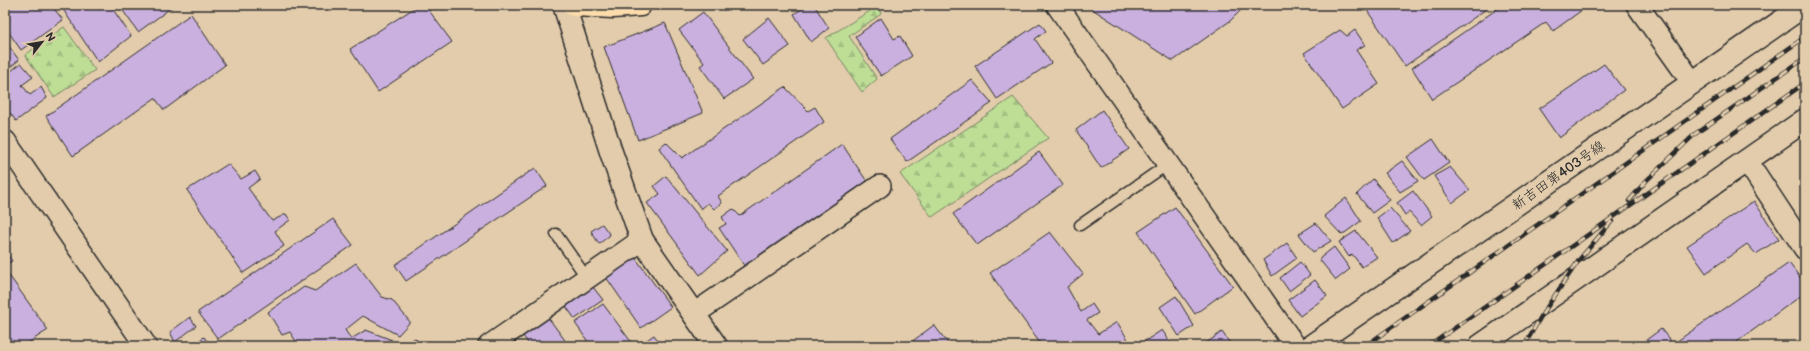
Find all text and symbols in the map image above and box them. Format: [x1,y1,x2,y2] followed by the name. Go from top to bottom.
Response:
[22,22,62,62] north arrow
[42,30,58,44] text: N
[1509,137,1608,214] street label: 新吉田第403号線

